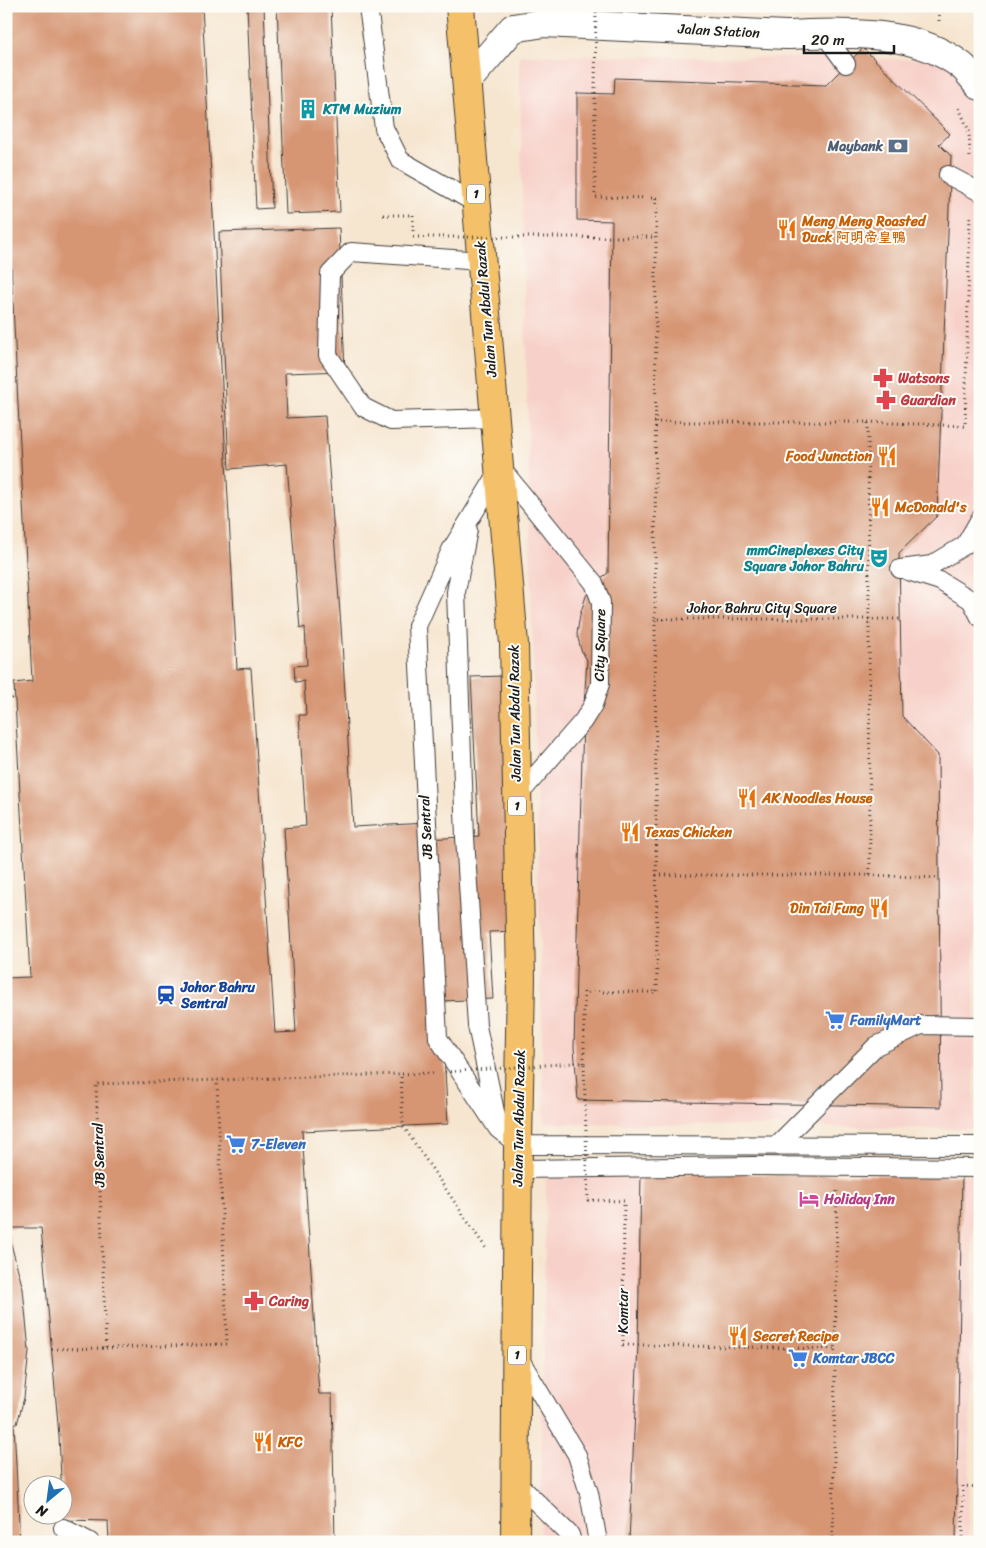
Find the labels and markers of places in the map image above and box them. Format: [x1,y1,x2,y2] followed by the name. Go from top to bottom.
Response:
[322,97,402,122] place label: KTM Muzium
[297,98,319,120] building icon: KTM Muzium
[827,134,884,159] place label: Maybank
[887,135,909,157] bank icon: Maybank
[801,209,927,250] place label: Meng Meng Roasted Duck 阿明帝皇鴨
[776,218,798,240] restaurant icon: Meng Meng Roasted Duck 阿明帝皇鴨
[898,366,950,391] place label: Watsons
[872,367,894,389] pharmacy icon: Watsons
[900,388,956,413] place label: Guardian
[875,389,897,411] pharmacy icon: Guardian
[785,444,872,469] place label: Food Junction
[876,445,898,467] restaurant icon: Food Junction
[894,495,967,520] place label: McDonald's
[869,496,891,518] restaurant icon: McDonald's
[743,538,865,579] place label: mmCineplexes City Square Johor Bahru
[868,547,890,569] theatre icon: mmCineplexes City Square Johor Bahru
[761,786,873,811] place label: AK Noodles House
[736,787,758,809] restaurant icon: AK Noodles House
[645,820,733,845] place label: Texas Chicken
[619,821,641,843] restaurant icon: Texas Chicken
[790,896,865,921] place label: Din Tai Fung
[868,897,890,919] restaurant icon: Din Tai Fung
[180,975,256,1016] place label: Johor Bahru Sentral
[155,984,177,1006] station icon: Johor Bahru Sentral
[849,1008,922,1033] place label: FamilyMart
[824,1009,846,1031] supermarket icon: FamilyMart
[251,1132,306,1157] place label: 7-Eleven
[225,1133,247,1155] supermarket icon: 7-Eleven
[823,1187,895,1212] place label: Holiday Inn
[798,1188,820,1210] hotel icon: Holiday Inn
[268,1289,309,1314] place label: Caring
[243,1290,265,1312] pharmacy icon: Caring
[752,1324,840,1349] place label: Secret Recipe
[727,1325,749,1347] restaurant icon: Secret Recipe
[812,1346,895,1371] place label: Komtar JBCC
[787,1347,809,1369] supermarket icon: Komtar JBCC
[277,1430,303,1455] place label: KFC
[252,1431,274,1453] restaurant icon: KFC

